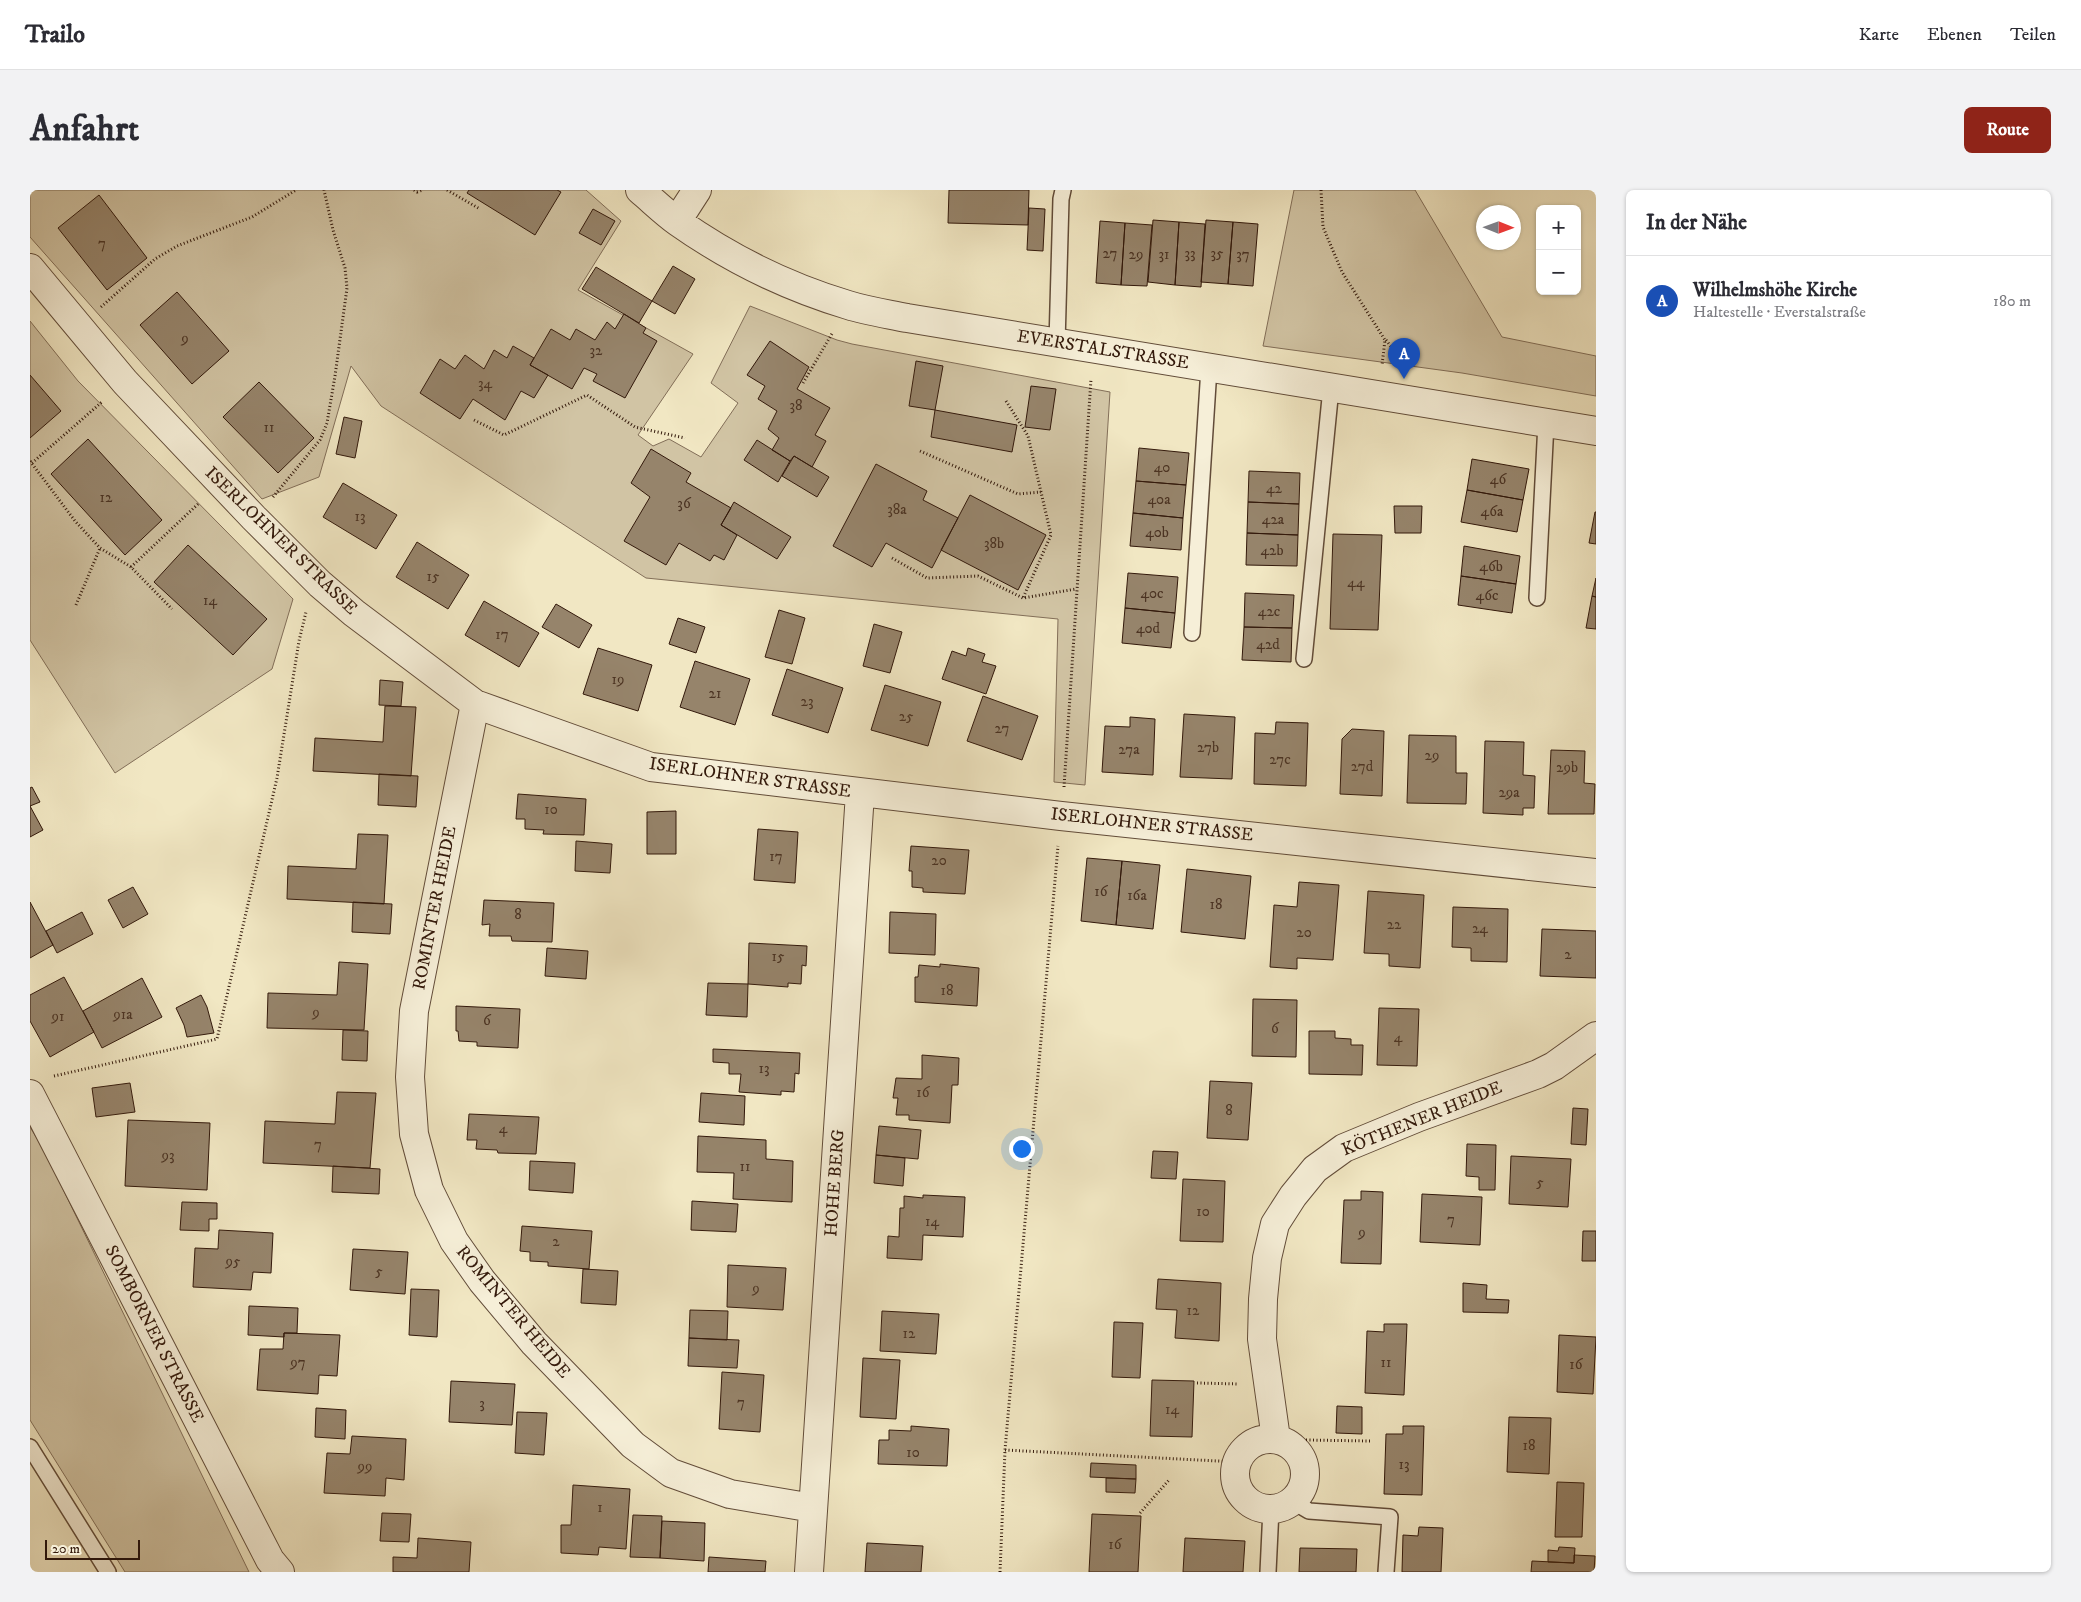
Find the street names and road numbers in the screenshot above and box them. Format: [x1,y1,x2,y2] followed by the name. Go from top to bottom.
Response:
[1015,326,1191,375] street label: EVERSTALSTRASSE
[200,462,362,620] street label: ISERLOHNER STRASSE
[648,753,853,803] street label: ISERLOHNER STRASSE
[1050,803,1255,847] street label: ISERLOHNER STRASSE
[408,824,462,992] street label: ROMINTER HEIDE
[1339,1077,1506,1161] street label: KÖTHENER HEIDE
[820,1128,850,1238] street label: HOHE BERG
[451,1241,575,1383] street label: ROMINTER HEIDE
[100,1242,208,1426] street label: SOMBORNER STRASSE

